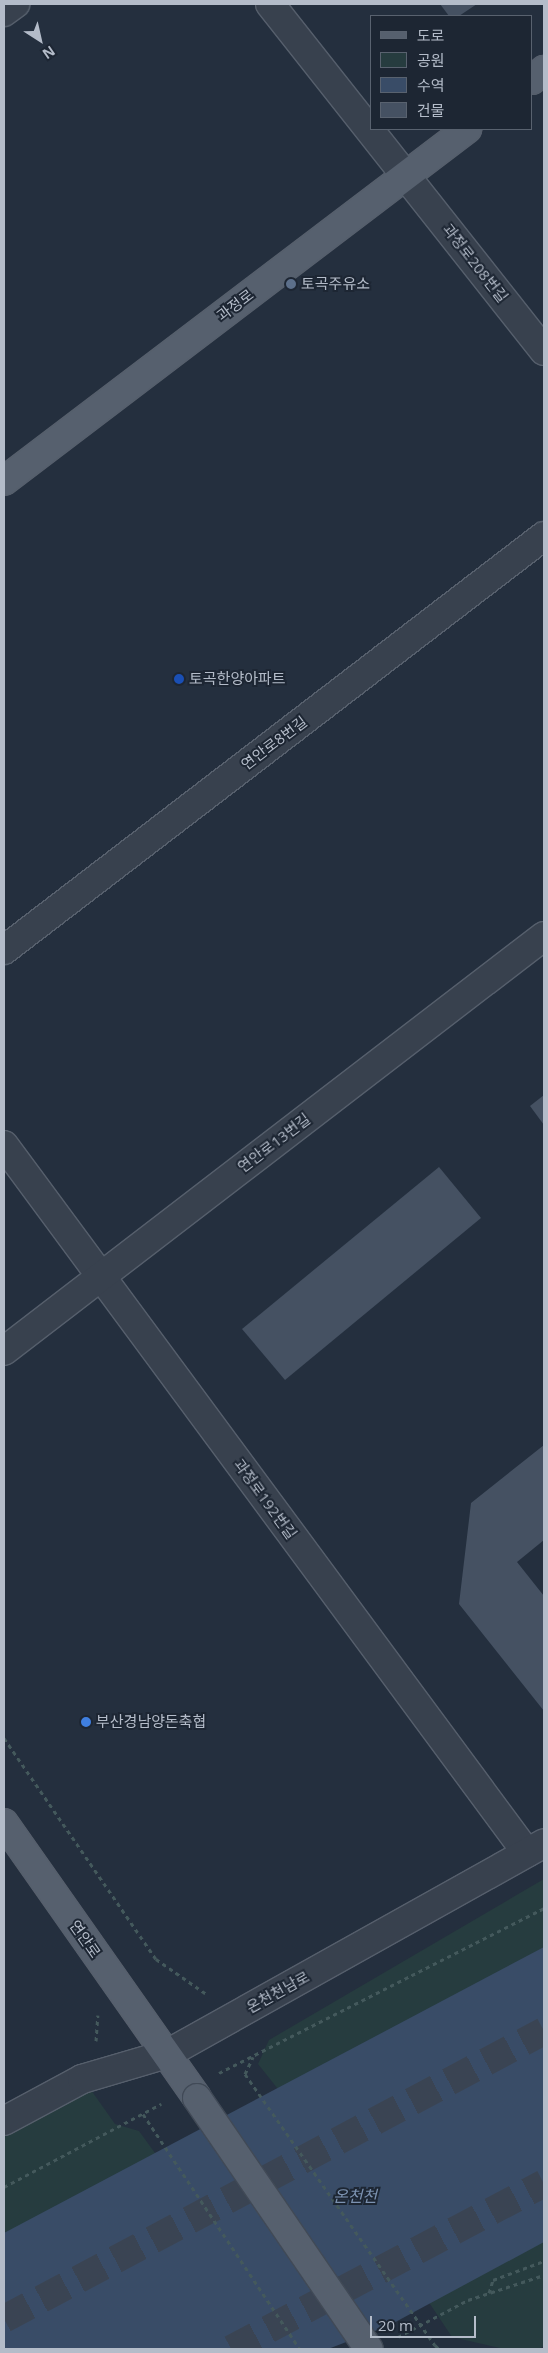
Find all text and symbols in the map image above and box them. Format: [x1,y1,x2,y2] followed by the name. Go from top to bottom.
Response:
[15,15,65,65] north arrow
[370,15,533,130] legend
[417,25,445,45] text: 도로
[39,42,59,64] text: N
[417,50,445,70] text: 공원
[417,75,445,95] text: 수역
[417,100,445,120] text: 건물
[439,220,511,306] street label: 과정로208번길
[301,275,370,293] place label: 토곡주유소
[285,278,297,290] marker: 토곡주유소
[213,285,257,325] street label: 과정로
[189,670,286,688] place label: 토곡한양아파트
[173,673,185,685] marker: 토곡한양아파트
[238,712,310,774] street label: 연안로8번길
[234,1110,314,1176] street label: 연안로13번길
[230,1455,300,1543] street label: 과정로192번길
[96,1713,206,1731] place label: 부산경남양돈축협
[80,1716,92,1728] marker: 부산경남양돈축협
[66,1917,104,1961] street label: 연안로
[243,1967,313,2017] street label: 온천천남로
[333,2186,377,2206] water label: 온천천
[373,2306,479,2338] scale bar
[378,2315,413,2335] text: 20 m

